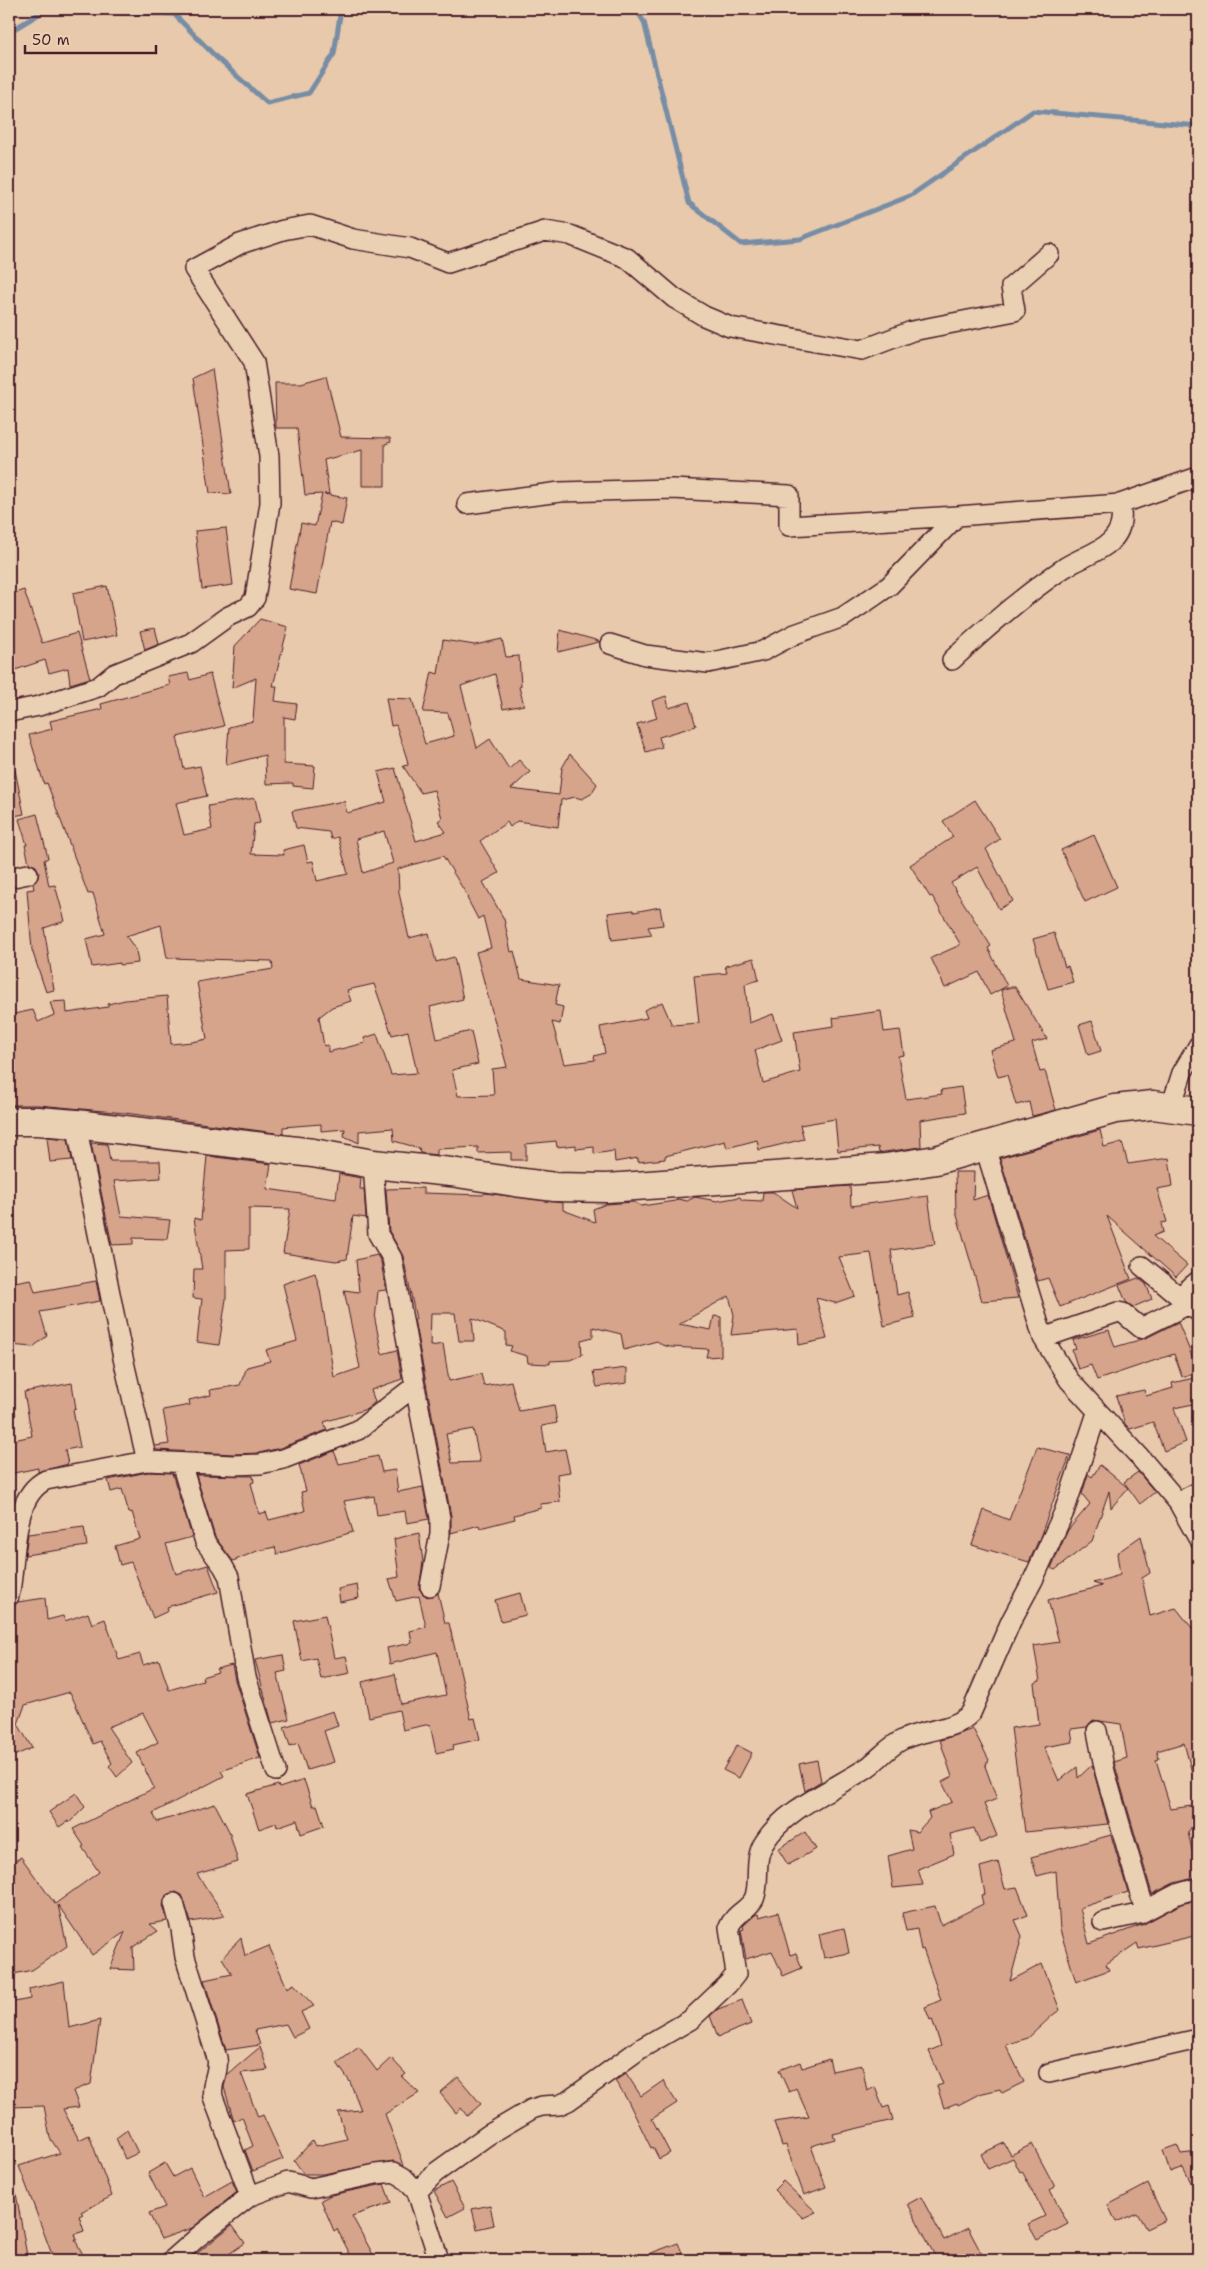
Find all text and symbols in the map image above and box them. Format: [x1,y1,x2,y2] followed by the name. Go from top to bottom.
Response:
[25,22,156,54] scale bar
[32,30,70,50] text: 50 m

